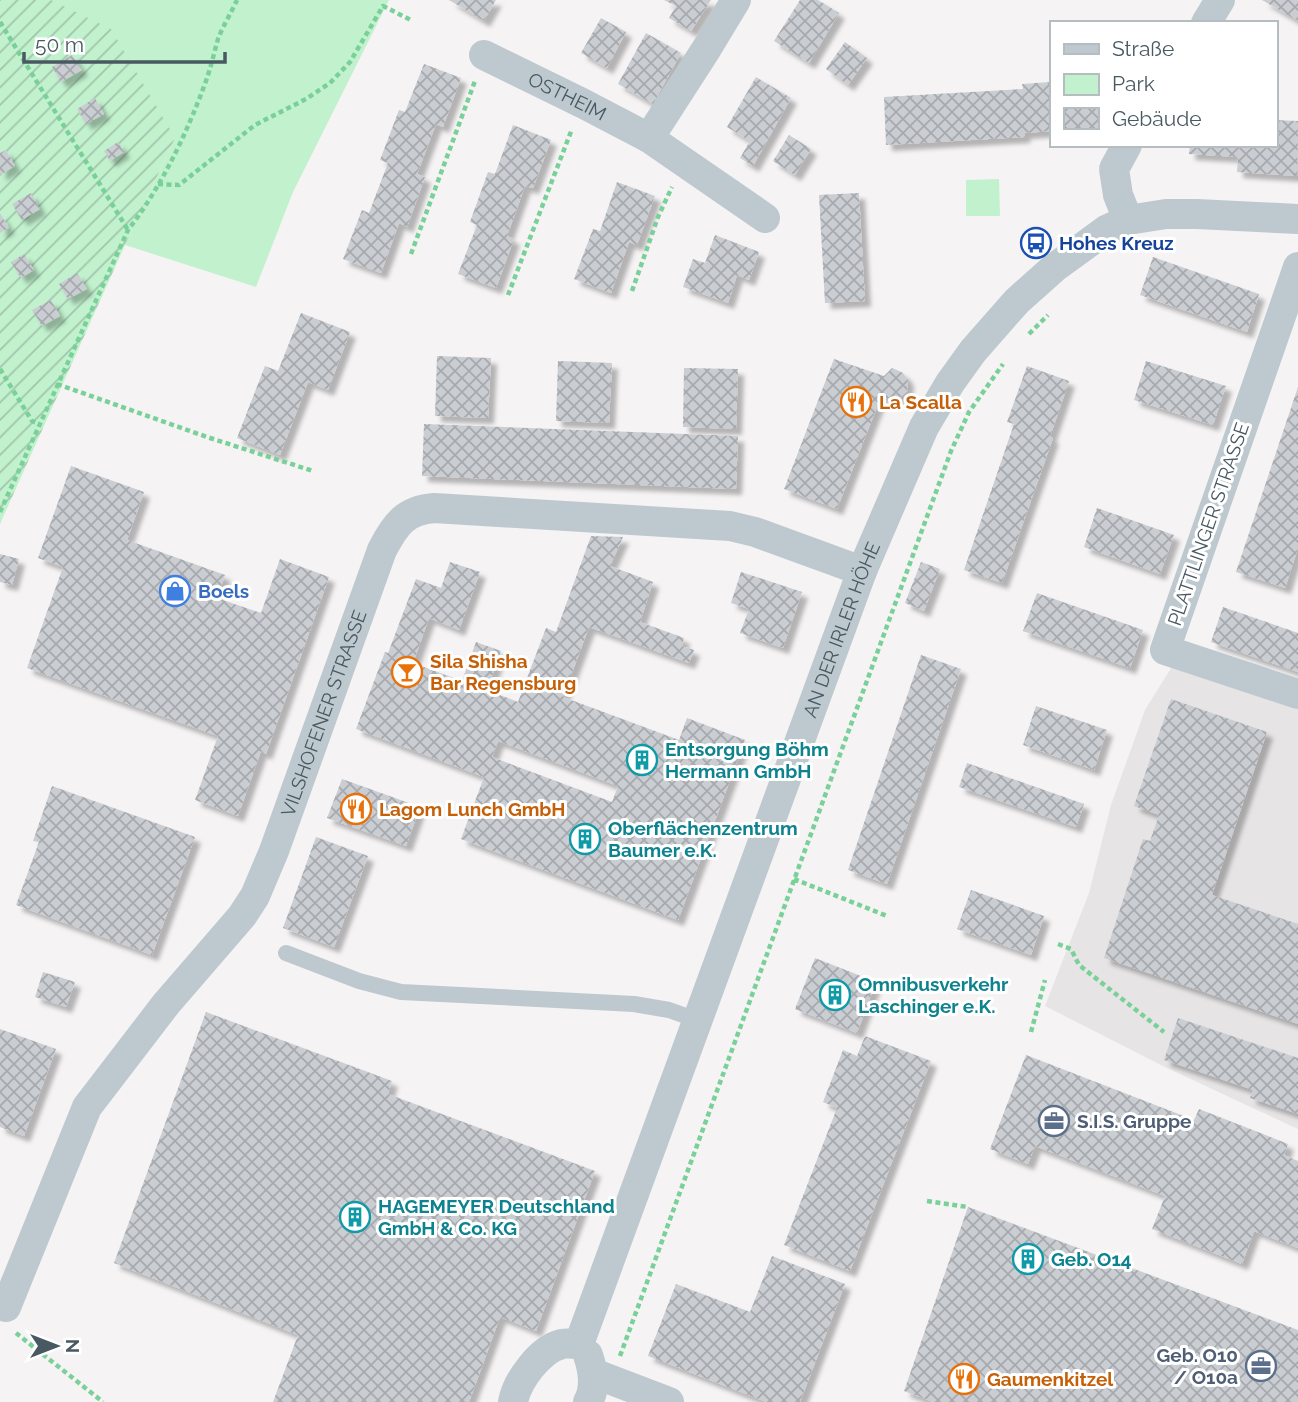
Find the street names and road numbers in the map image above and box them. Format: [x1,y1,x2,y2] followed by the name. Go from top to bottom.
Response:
[525,67,610,125] street label: OSTHEIM
[1163,420,1253,628] street label: PLATTLINGER STRASSE
[798,538,884,720] street label: AN DER IRLER HÖHE
[276,607,371,819] street label: VILSHOFENER STRASSE

